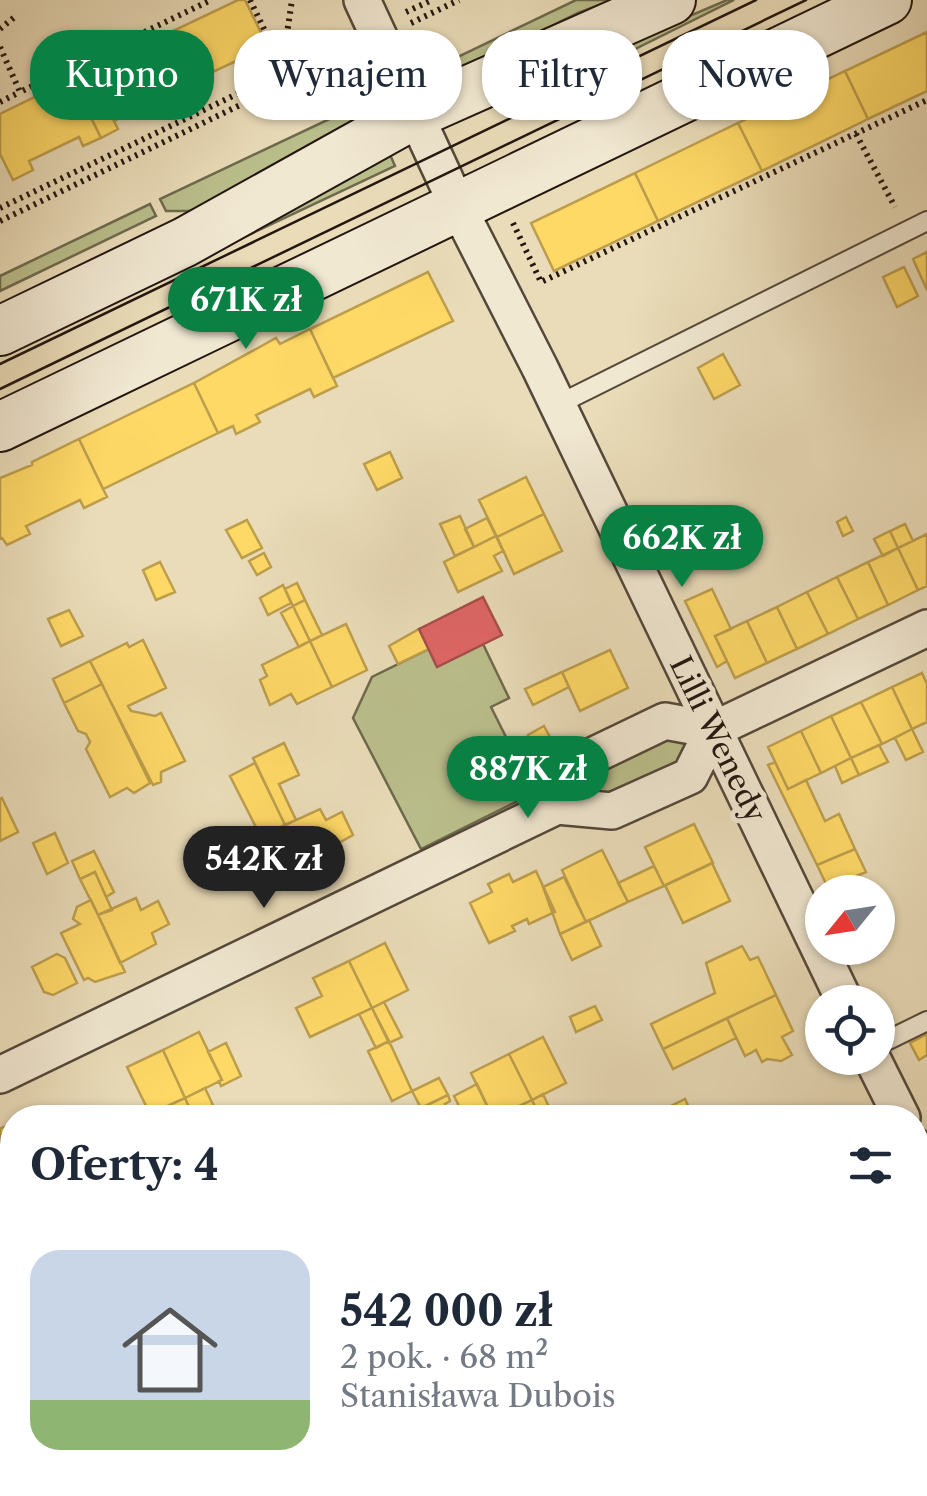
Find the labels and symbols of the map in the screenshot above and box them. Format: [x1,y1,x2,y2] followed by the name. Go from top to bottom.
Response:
[154,267,338,352] pin: 671K zł
[590,505,774,590] pin: 662K zł
[662,650,774,828] street label: Lilli Wenedy
[436,736,620,821] pin: 887K zł
[172,826,356,911] pin: 542K zł
[805,875,895,965] north arrow

